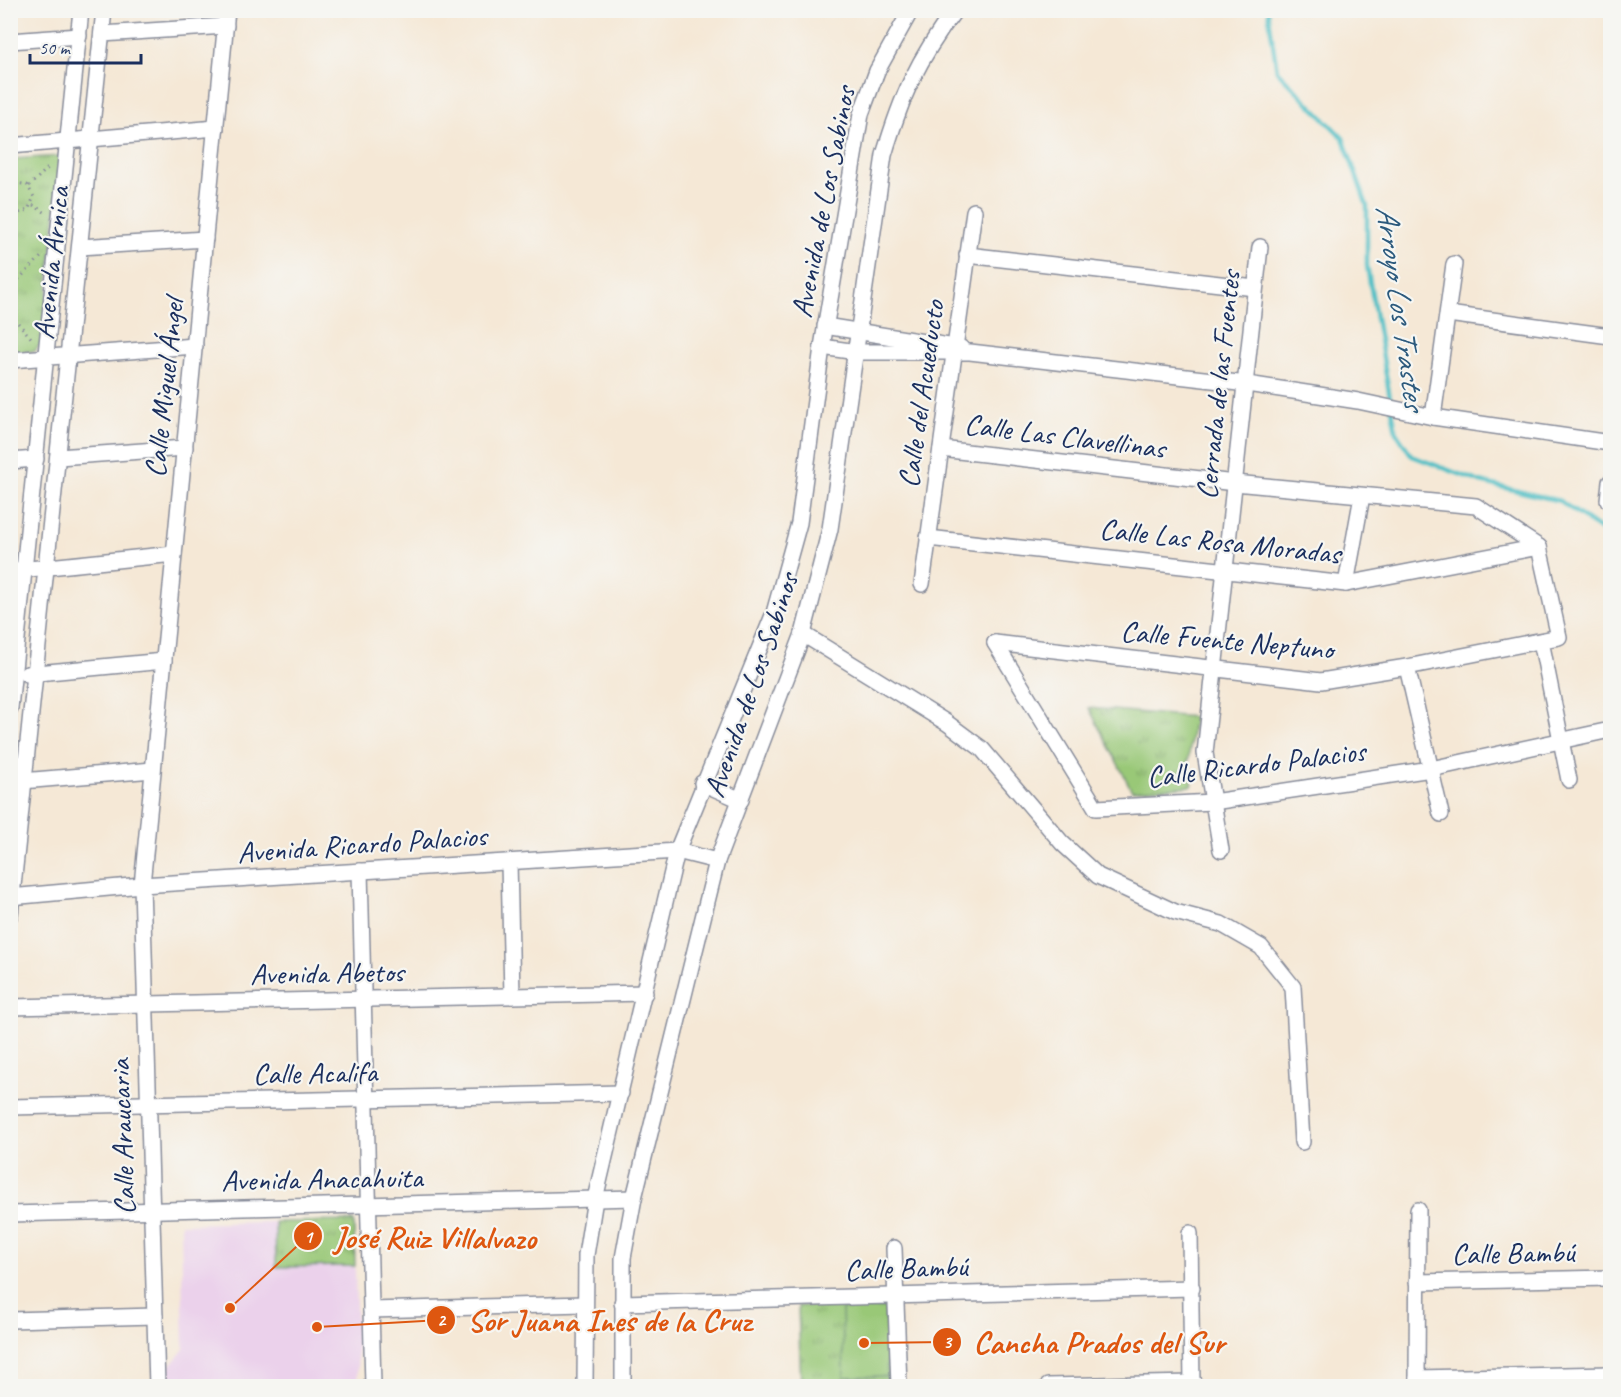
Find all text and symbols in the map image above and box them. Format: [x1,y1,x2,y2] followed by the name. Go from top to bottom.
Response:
[30,27,141,65] scale bar
[39,37,72,59] text: 50 m
[782,81,865,321] street label: Avenida de Los Sabinos
[24,183,78,341] street label: Avenida Árnica
[1366,203,1436,416] water label: Arroyo Los Trastes
[1187,266,1249,501] street label: Cerrada de las Fuentes
[136,292,193,479] street label: Calle Miguel Ángel
[889,296,953,490] street label: Calle del Acueducto
[962,405,1170,467] street label: Calle Las Clavellinas
[1098,509,1345,573] street label: Calle Las Rosa Moradas
[695,565,808,802] street label: Avenida de Los Sabinos
[1119,612,1338,669] street label: Calle Fuente Neptuno
[1145,731,1370,796] street label: Calle Ricardo Palacios
[236,816,491,872] street label: Avenida Ricardo Palacios
[250,953,407,993] street label: Avenida Abetos
[252,1053,379,1093] street label: Calle Acalifa
[100,1057,144,1216] street label: Calle Araucaria
[221,1158,425,1200] street label: Avenida Anacahuita
[293,1211,548,1261] callout: José Ruiz Villalvazo
[332,1217,538,1258] text: José Ruiz Villalvazo
[304,1226,314,1248] text: 1
[1451,1233,1578,1273] street label: Calle Bambú
[844,1247,971,1289] street label: Calle Bambú
[426,1295,762,1345] callout: Sor Juana Ines de la Cruz
[467,1300,755,1341] text: Sor Juana Ines de la Cruz
[437,1309,447,1331] text: 2
[932,1317,1237,1367] callout: Cancha Prados del Sur
[974,1322,1228,1363] text: Cancha Prados del Sur
[943,1331,953,1353] text: 3

